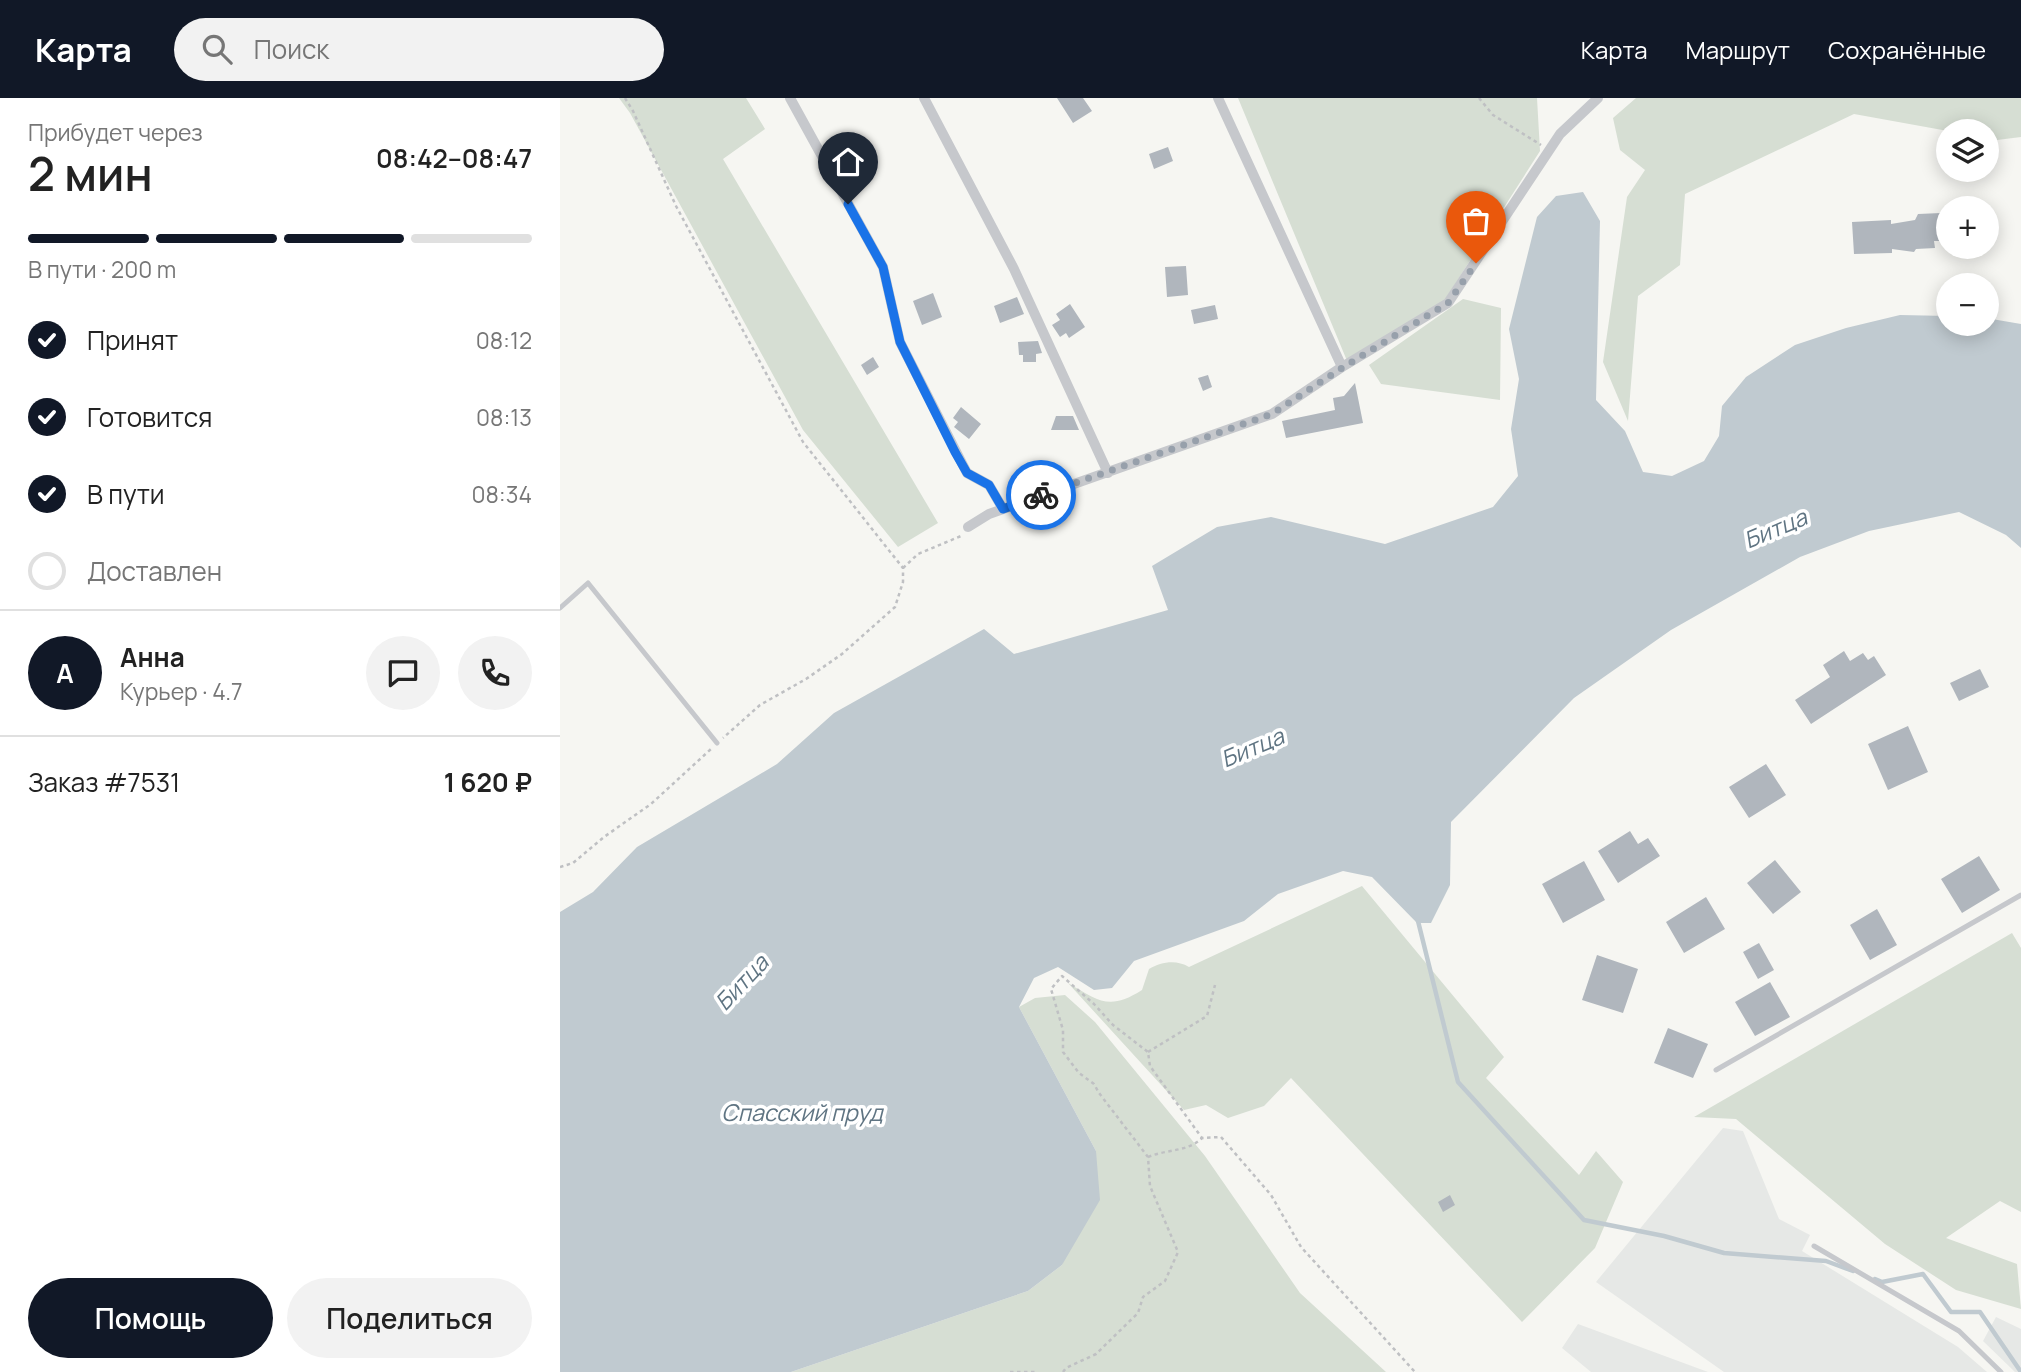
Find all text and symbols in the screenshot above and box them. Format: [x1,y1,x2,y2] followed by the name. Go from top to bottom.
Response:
[174,18,664,81] search box
[35,27,132,72] text: Карта
[198,30,236,68] icon: search
[254,31,329,67] text: Поиск
[1581,33,1648,66] text: Карта
[1686,33,1790,66] text: Маршрут
[1828,33,1986,66] text: Сохранённые
[28,116,203,148] text: Прибудет через
[1936,119,1999,336] map controls
[1936,119,1999,182] button: layers
[818,132,878,204] pin
[376,140,532,176] text: 08:42–08:47
[28,142,153,205] text: 2 мин
[829,143,867,181] icon: home
[1446,191,1506,263] pin
[1936,196,1999,259] button: +
[1457,202,1495,240] icon: bag
[28,253,176,285] text: В пути · 200 m
[1936,273,1999,336] button: −
[28,321,66,359] icon: check
[87,322,178,358] text: Принят
[476,324,532,356] text: 08:12
[28,398,66,436] icon: check
[87,399,212,435] text: Готовится
[476,401,532,433] text: 08:13
[1006,460,1076,530] courier
[28,475,66,513] icon: check
[87,476,165,512] text: В пути
[1022,476,1060,514] icon: bike
[471,478,532,510] text: 08:34
[1739,500,1813,556] water label: Битца
[87,553,222,589] text: Доставлен
[366,636,440,710] button: chat
[458,636,532,710] button: phone
[120,639,185,675] text: Анна
[56,655,74,691] text: А
[120,675,243,707] text: Курьер · 4.7
[1216,719,1290,775] water label: Битца
[28,764,180,800] text: Заказ #7531
[444,764,532,800] text: 1 620 ₽
[707,946,776,1017] water label: Битца
[721,1096,884,1128] water label: Спасский пруд
[28,1278,273,1358] button: Помощь
[287,1278,532,1358] button: Поделиться

